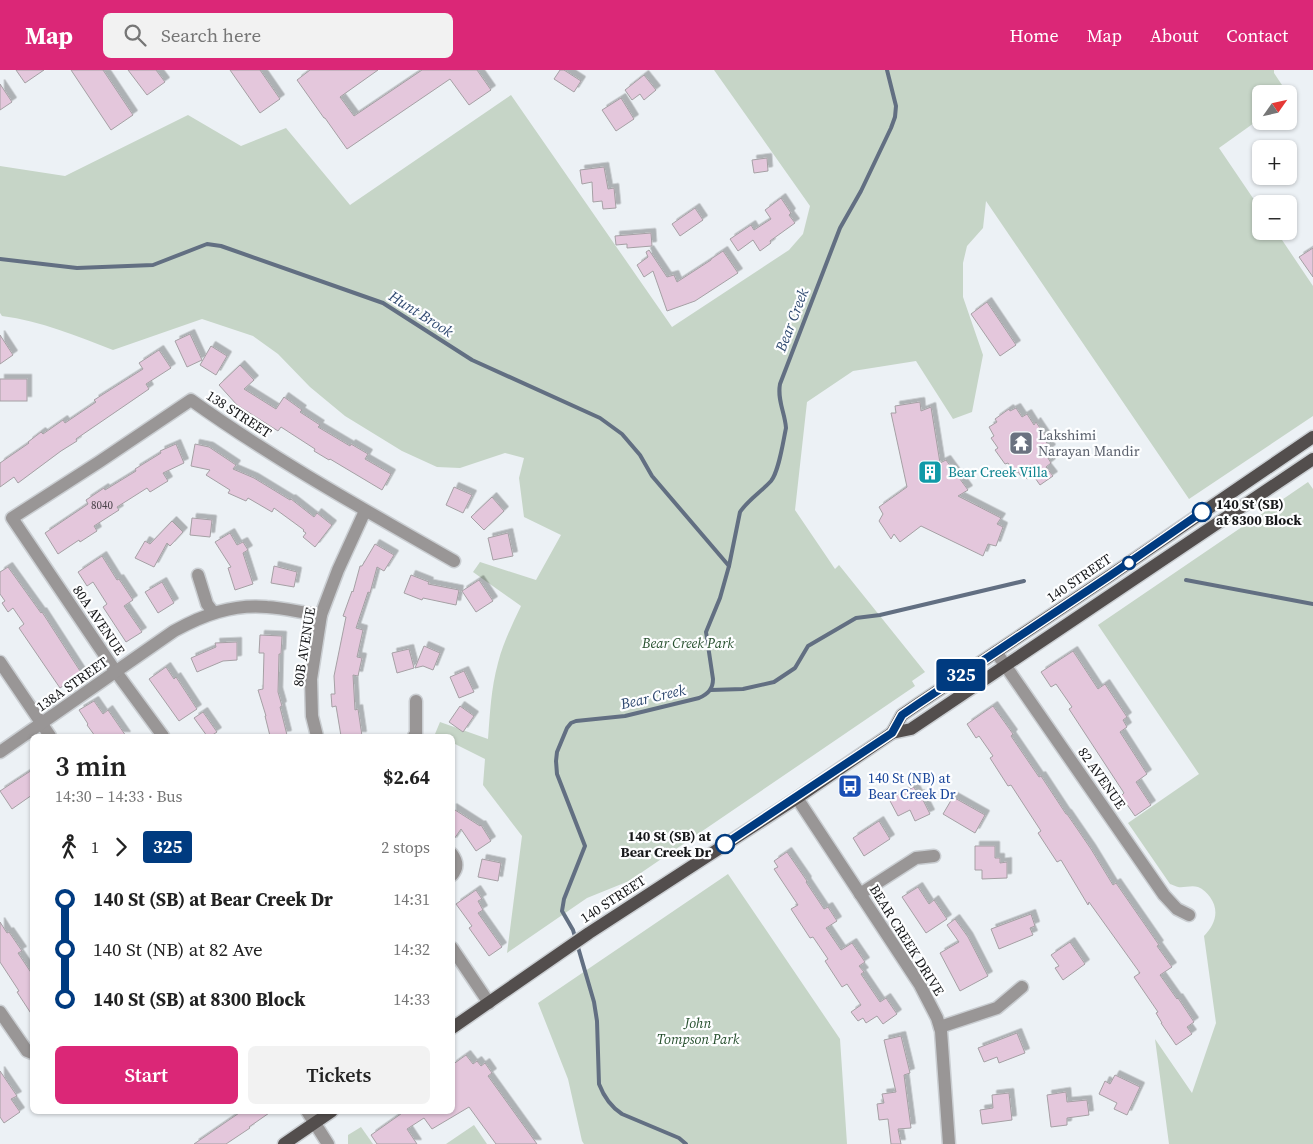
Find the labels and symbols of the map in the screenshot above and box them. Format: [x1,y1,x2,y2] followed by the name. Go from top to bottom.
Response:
[1252,85,1298,130] north arrow
[770,284,814,355] water label: Bear Creek
[384,285,458,342] water label: Hunt Brook
[202,385,276,443] street label: 138 STREET
[1038,425,1140,461] place label: Lakshimi Narayan Mandir
[1008,430,1034,456] temple icon: Lakshimi Narayan Mandir
[917,459,943,485] building icon: Bear Creek Villa
[948,462,1049,482] place label: Bear Creek Villa
[1216,494,1302,530] place label: 140 St (SB) at 8300 Block
[91,498,113,513] house number: 8040
[1192,502,1212,522] marker: 140 St (SB) at 8300 Block
[1043,549,1116,607] street label: 140 STREET
[1122,556,1136,570] unlabelled marker
[68,581,130,659] street label: 80A AVENUE
[288,606,320,688] street label: 80B AVENUE
[641,633,734,653] park label: Bear Creek Park
[32,652,112,716] street label: 138A STREET
[932,659,990,691] line badge: 325
[617,679,688,714] water label: Bear Creek
[1073,743,1131,813] street label: 82 AVENUE
[868,768,956,804] place label: 140 St (NB) at Bear Creek Dr
[837,773,863,799] bus stop icon: 140 St (NB) at Bear Creek Dr
[621,826,712,862] place label: 140 St (SB) at Bear Creek Dr
[715,834,735,854] marker: 140 St (SB) at Bear Creek Dr
[576,870,650,928] street label: 140 STREET
[865,881,949,999] street label: BEAR CREEK DRIVE
[657,1013,740,1049] park label: John Tompson Park

